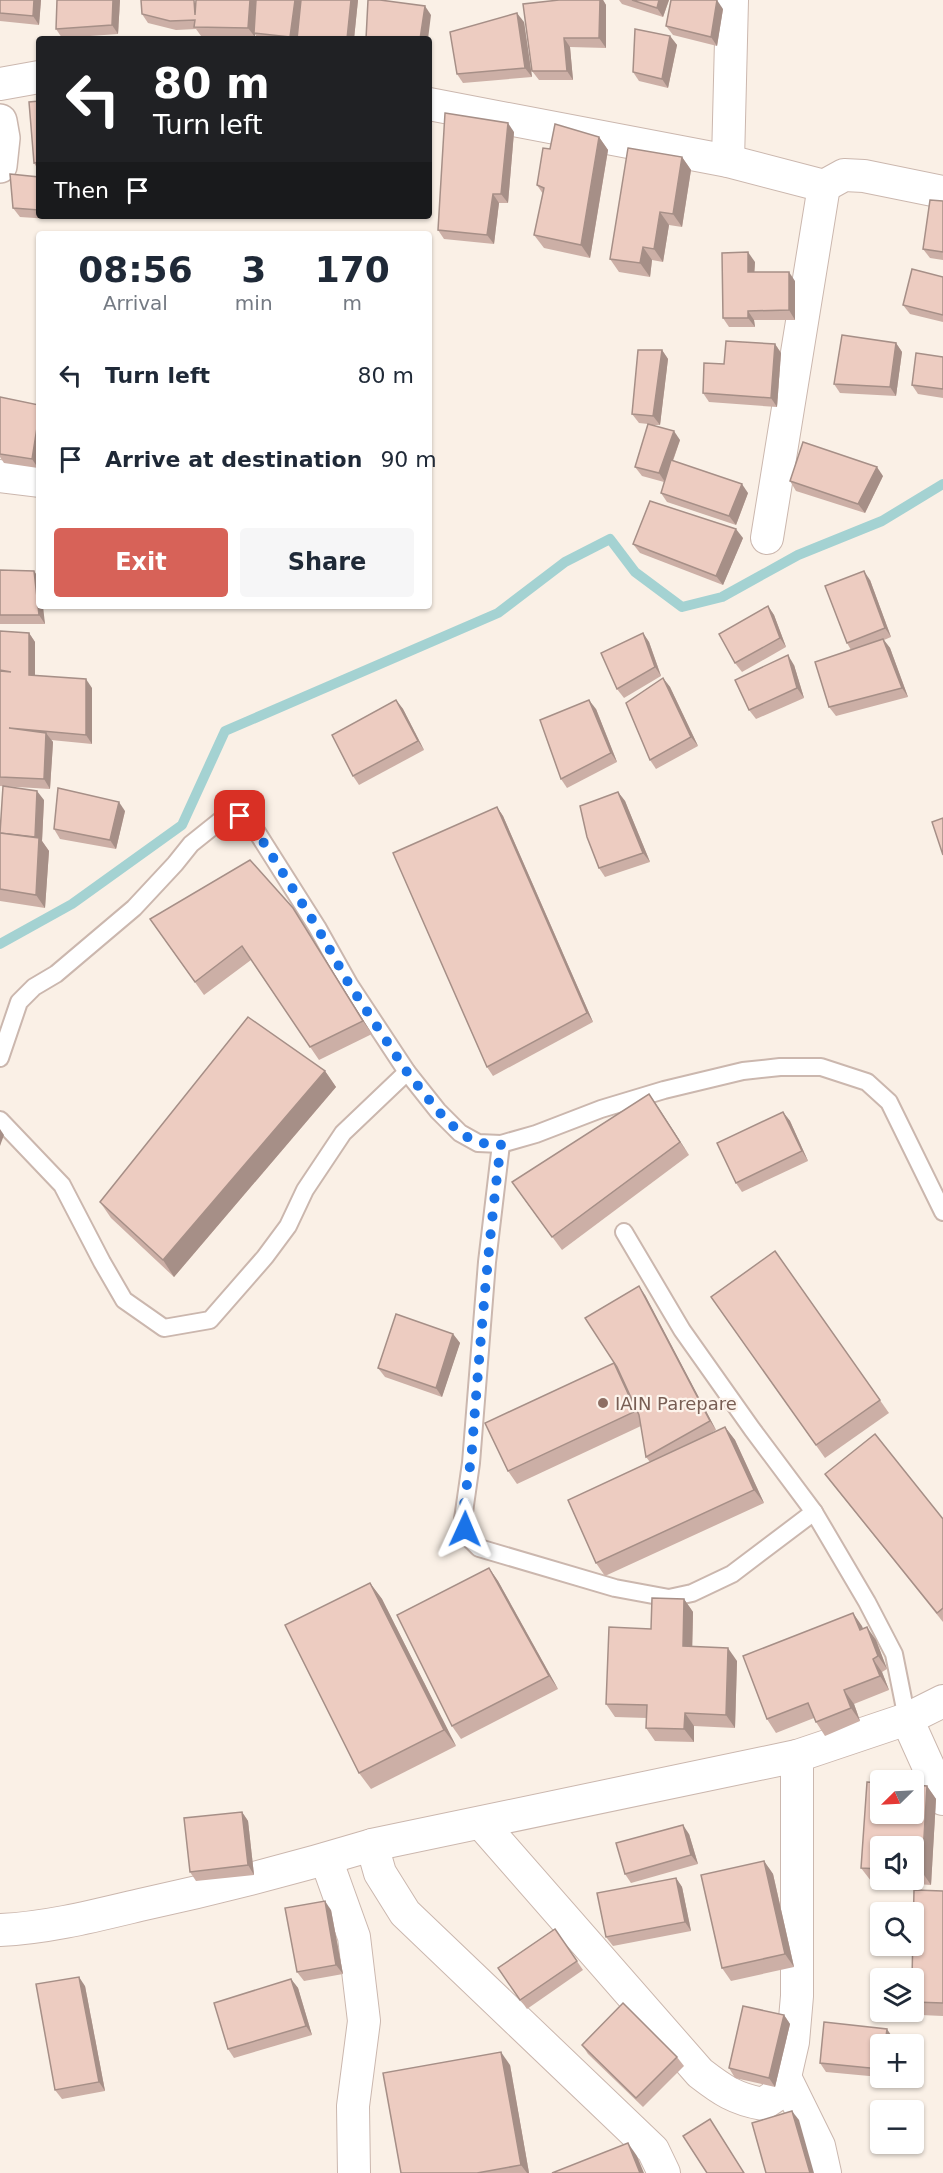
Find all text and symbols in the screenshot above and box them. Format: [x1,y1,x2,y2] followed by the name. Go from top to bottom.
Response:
[153,59,270,108] text: 80 m
[54,60,132,138] icon: left
[153,109,263,140] text: Turn left
[121,174,154,207] icon: arrive
[54,178,109,203] text: Then
[78,249,193,290] text: 08:56
[241,249,266,290] text: 3
[315,249,390,290] text: 170
[103,291,168,315] text: Arrival
[235,291,273,315] text: min
[343,291,362,315] text: m
[54,359,87,392] icon: left
[105,363,210,388] text: Turn left
[358,363,414,388] text: 80 m
[54,443,87,476] icon: arrive
[105,447,362,472] text: Arrive at destination
[380,447,437,472] text: 90 m
[54,528,228,597] button: Exit
[240,528,414,597] button: Share
[214,790,265,841] pin
[223,799,256,832] icon: arrive
[615,1393,737,1414] place label: IAIN Parepare
[596,1396,610,1410] marker: IAIN Parepare
[433,1497,497,1561] position arrow
[870,1770,924,1824] north arrow
[870,1770,924,2154] map controls
[870,1836,924,1890] button: sound
[870,1902,924,1956] button: search
[870,1968,924,2022] button: layers
[870,2034,924,2088] button: +
[870,2100,924,2154] button: −

